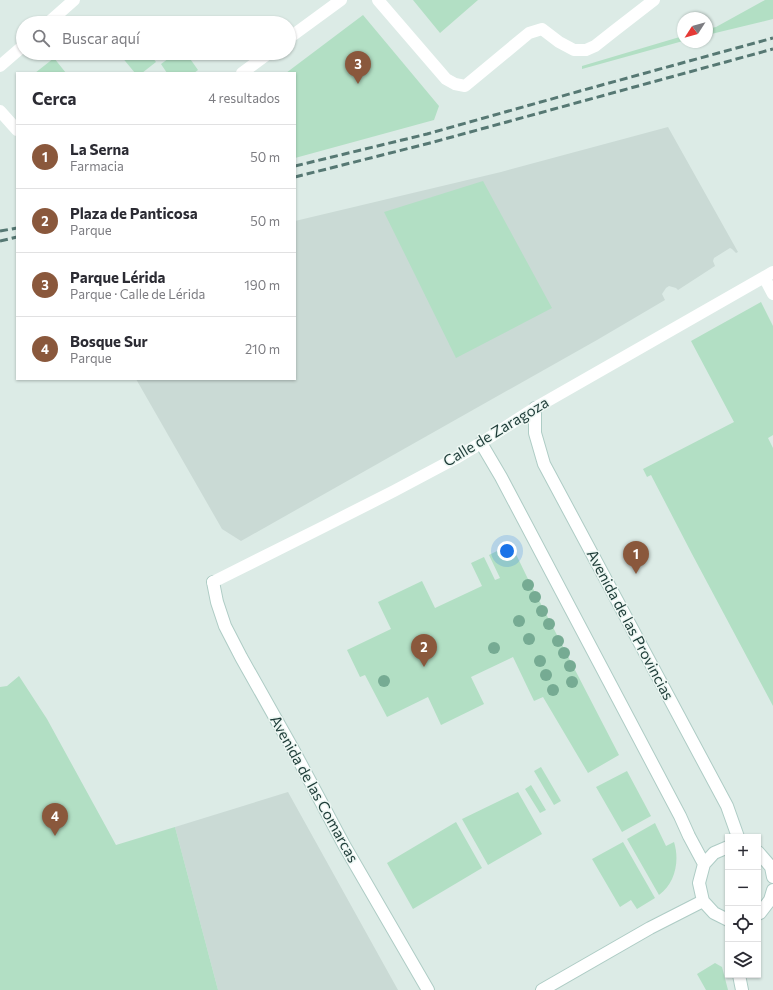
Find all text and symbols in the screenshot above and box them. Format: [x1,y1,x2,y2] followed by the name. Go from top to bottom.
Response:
[677,12,713,48] north arrow
[16,16,296,60] search box
[30,27,52,49] icon: search
[62,29,140,47] text: Buscar aquí
[345,51,371,84] pin: 3
[32,88,77,109] text: Cerca
[208,90,280,106] text: 4 resultados
[70,140,129,158] text: La Serna
[42,149,48,165] text: 1
[250,149,280,165] text: 50 m
[70,158,124,174] text: Farmacia
[70,204,198,222] text: Plaza de Panticosa
[41,213,49,229] text: 2
[250,213,280,229] text: 50 m
[70,222,112,238] text: Parque
[70,268,165,286] text: Parque Lérida
[41,277,49,293] text: 3
[244,277,280,293] text: 190 m
[70,286,205,302] text: Parque · Calle de Lérida
[70,332,148,350] text: Bosque Sur
[41,341,49,357] text: 4
[245,341,280,357] text: 210 m
[70,350,112,366] text: Parque
[439,393,551,470] street label: Calle de Zaragoza
[497,541,517,561] your location
[623,541,649,574] pin: 1
[584,546,678,703] street label: Avenida de las Provincias
[411,634,437,667] pin: 2
[267,712,363,866] street label: Avenida de las Comarcas
[42,803,68,836] pin: 4
[725,834,761,978] map controls
[725,834,761,870] button: +
[725,870,761,906] button: −
[725,906,761,942] button: locate
[725,942,761,978] button: layers

